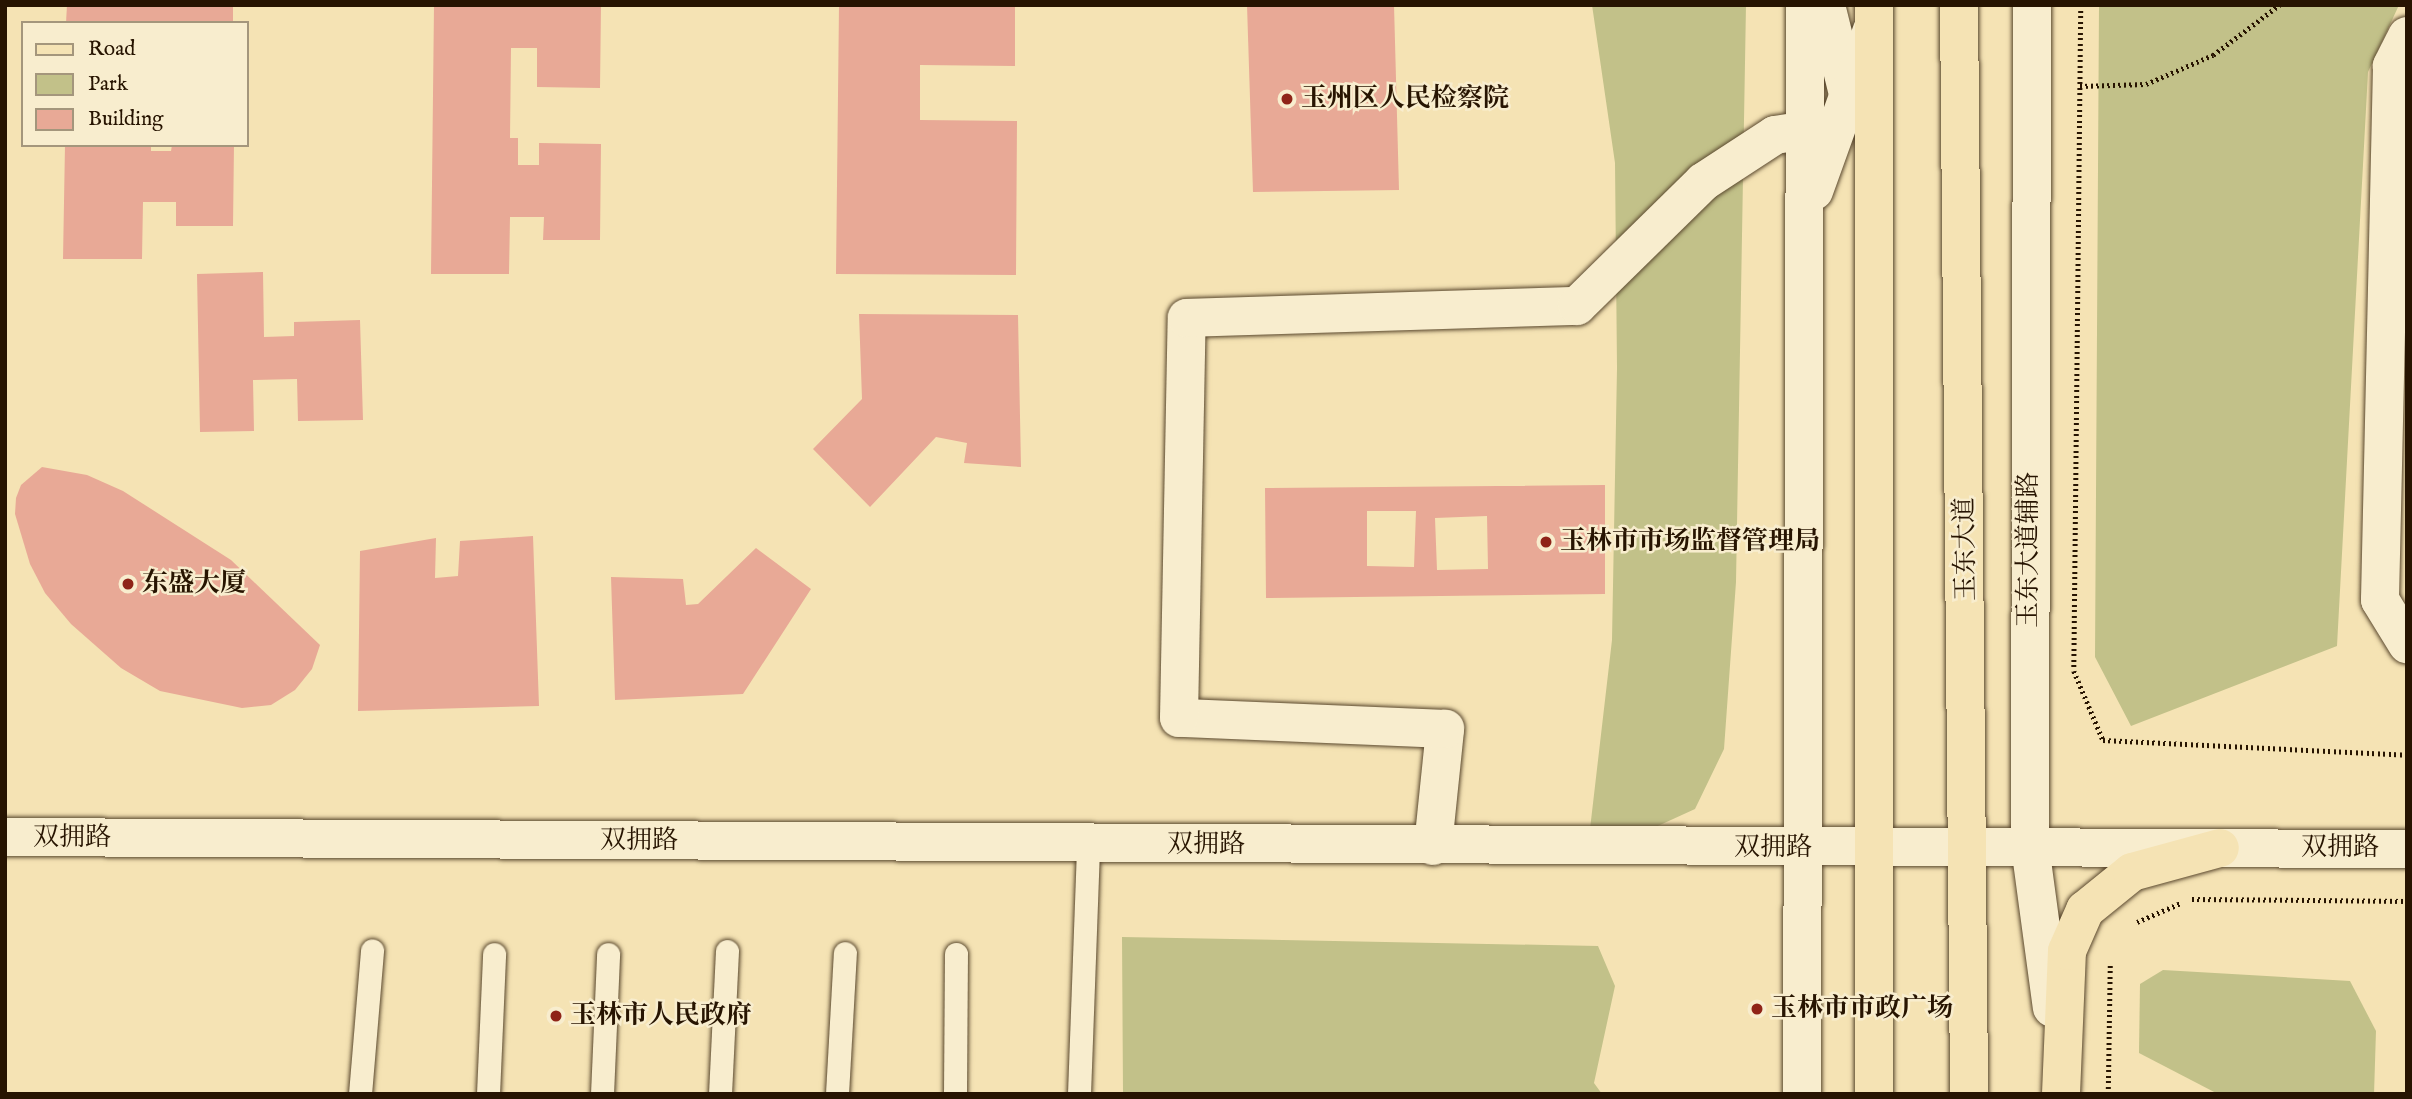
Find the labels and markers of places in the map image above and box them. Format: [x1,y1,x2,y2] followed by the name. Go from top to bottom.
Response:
[1301,83,1509,115] place label: 玉州区人民检察院
[1279,91,1295,107] marker: 玉州区人民检察院
[1560,526,1820,558] place label: 玉林市市场监督管理局
[1538,534,1554,550] marker: 玉林市市场监督管理局
[142,568,246,600] place label: 东盛大厦
[120,576,136,592] marker: 东盛大厦
[1771,993,1953,1025] place label: 玉林市市政广场
[570,1000,752,1032] place label: 玉林市人民政府
[1749,1001,1765,1017] marker: 玉林市市政广场
[548,1008,564,1024] marker: 玉林市人民政府

